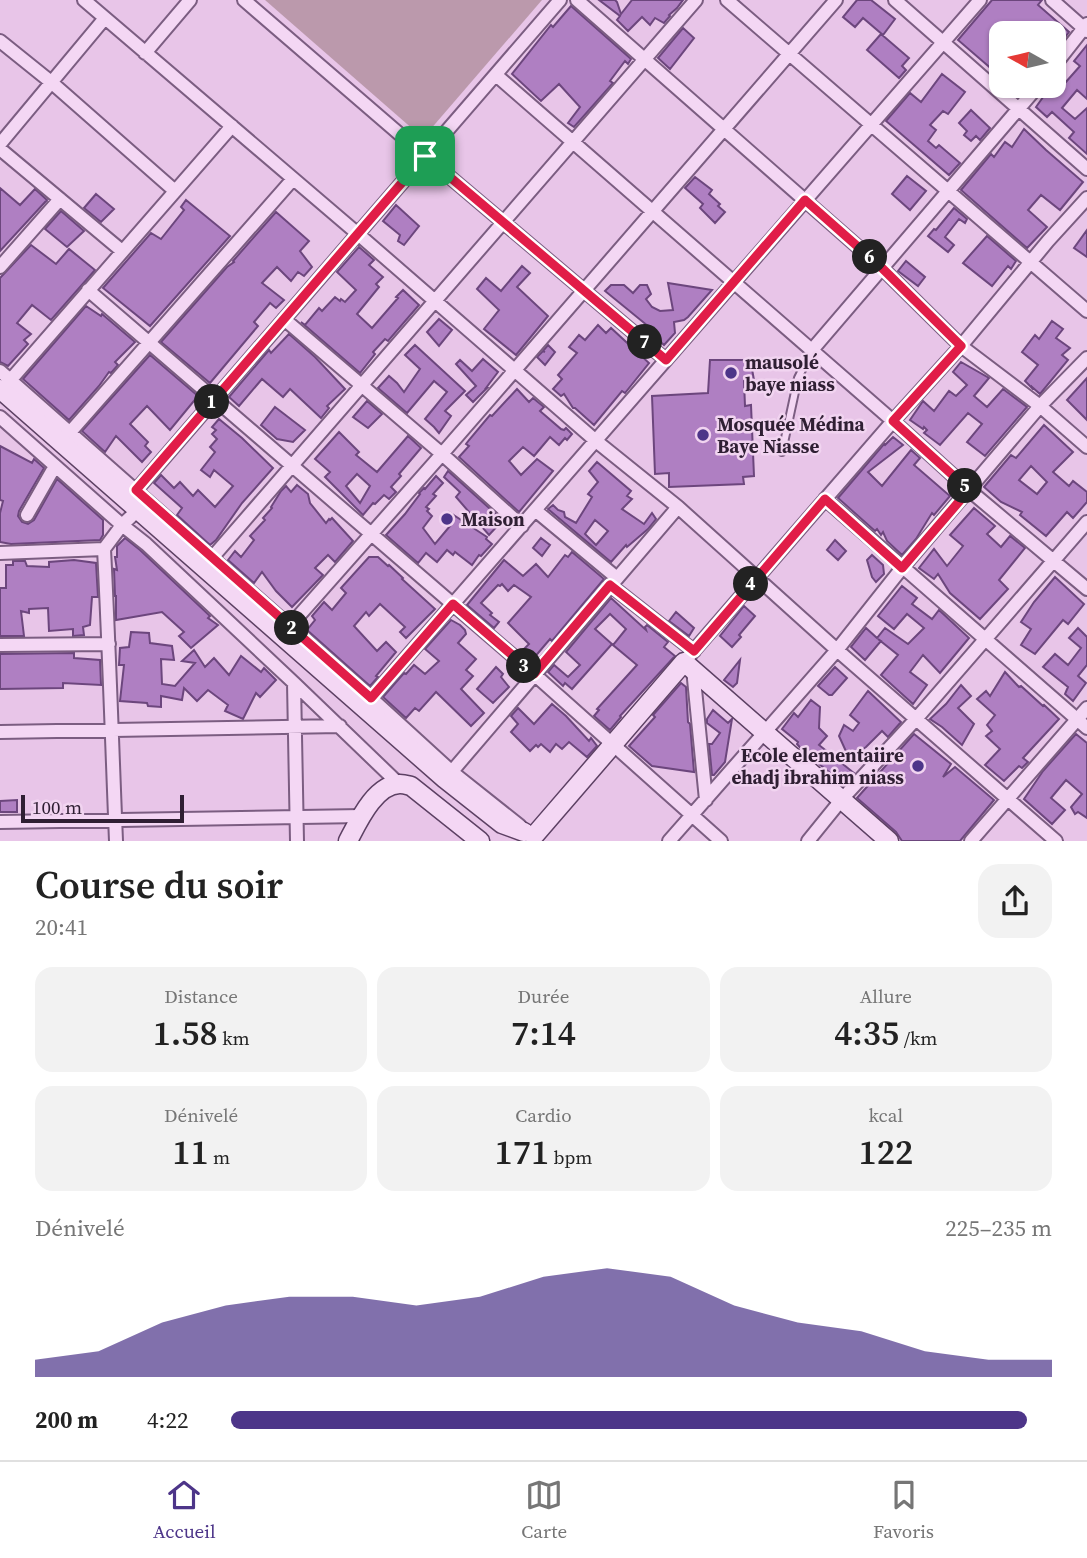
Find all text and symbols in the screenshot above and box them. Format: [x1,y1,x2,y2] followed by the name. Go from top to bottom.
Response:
[989,21,1066,98] north arrow
[989,21,1066,98] map controls
[395,126,455,186] pin
[406,137,444,175] icon: arrive
[852,240,888,274] pin: 6
[864,243,875,269] text: 6
[628,324,662,360] pin: 7
[639,328,650,354] text: 7
[745,349,835,397] place label: mausolé baye niass
[723,365,739,381] marker: mausolé baye niass
[194,384,230,420] pin: 1
[206,388,217,414] text: 1
[717,411,866,459] place label: Mosquée Médina Baye Niasse
[695,427,711,443] marker: Mosquée Médina Baye Niasse
[948,468,982,504] pin: 5
[959,472,970,498] text: 5
[461,506,525,532] place label: Maison
[439,511,455,527] marker: Maison
[734,566,768,602] pin: 4
[745,570,756,596] text: 4
[274,610,310,646] pin: 2
[286,614,297,640] text: 2
[506,648,542,684] pin: 3
[518,652,529,678] text: 3
[731,742,904,790] place label: Ecole elementaiire ehadj ibrahim niass
[910,758,926,774] marker: Ecole elementaiire ehadj ibrahim niass
[21,792,184,823] scale bar
[32,794,82,820] text: 100 m
[35,859,283,911] text: Course du soir
[978,864,1052,938] button: share
[35,911,88,943] text: 20:41
[164,983,238,1009] text: Distance
[518,983,569,1009] text: Durée
[860,983,912,1009] text: Allure
[153,1009,218,1057] text: 1.58
[511,1009,576,1057] text: 7:14
[834,1009,899,1057] text: 4:35
[218,1025,250,1051] text: km
[899,1025,937,1051] text: /km
[164,1102,238,1128] text: Dénivelé
[515,1102,572,1128] text: Cardio
[869,1102,903,1128] text: kcal
[172,1128,209,1176] text: 11
[494,1128,549,1176] text: 171
[859,1128,913,1176] text: 122
[209,1144,230,1170] text: m
[549,1144,593,1170] text: bpm
[35,1212,125,1244] text: Dénivelé
[945,1212,1052,1244] text: 225–235 m
[35,1404,98,1436] text: 200 m
[147,1404,188,1436] text: 4:22
[153,1476,216,1544] tab: Accueil
[521,1476,567,1544] tab: Carte
[873,1476,934,1544] tab: Favoris

